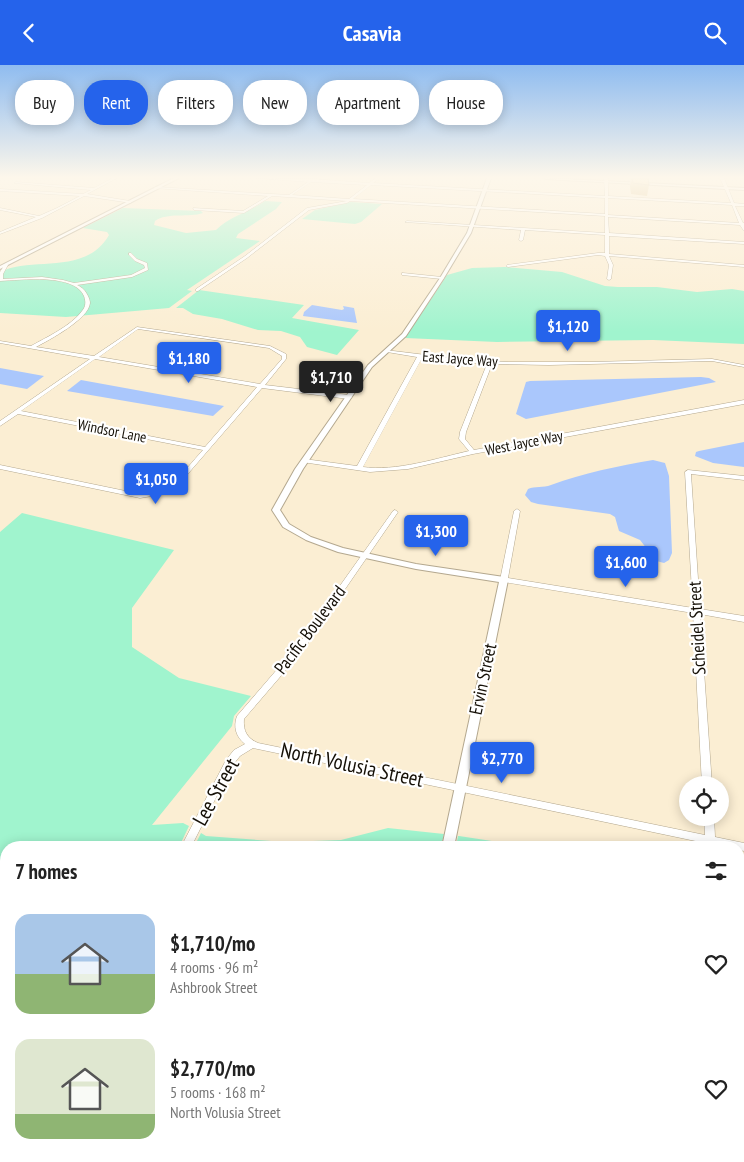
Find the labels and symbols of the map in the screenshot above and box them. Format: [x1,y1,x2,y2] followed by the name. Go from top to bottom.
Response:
[527,309,609,352] pin: $1,120
[148,341,230,384] pin: $1,180
[422,346,499,371] street label: East Jayce Way
[290,361,372,403] pin: $1,710
[76,414,148,447] street label: Windsor Lane
[483,426,565,459] street label: West Jayce Way
[115,463,197,505] pin: $1,050
[395,515,477,557] pin: $1,300
[585,545,667,588] pin: $1,600
[269,581,350,679] street label: Pacific Boulevard
[683,581,710,676] street label: Scheidel Street
[464,641,501,717] street label: Ervin Street
[278,736,426,793] street label: North Volusia Street
[461,741,543,784] pin: $2,770
[186,753,245,830] street label: Lee Street

